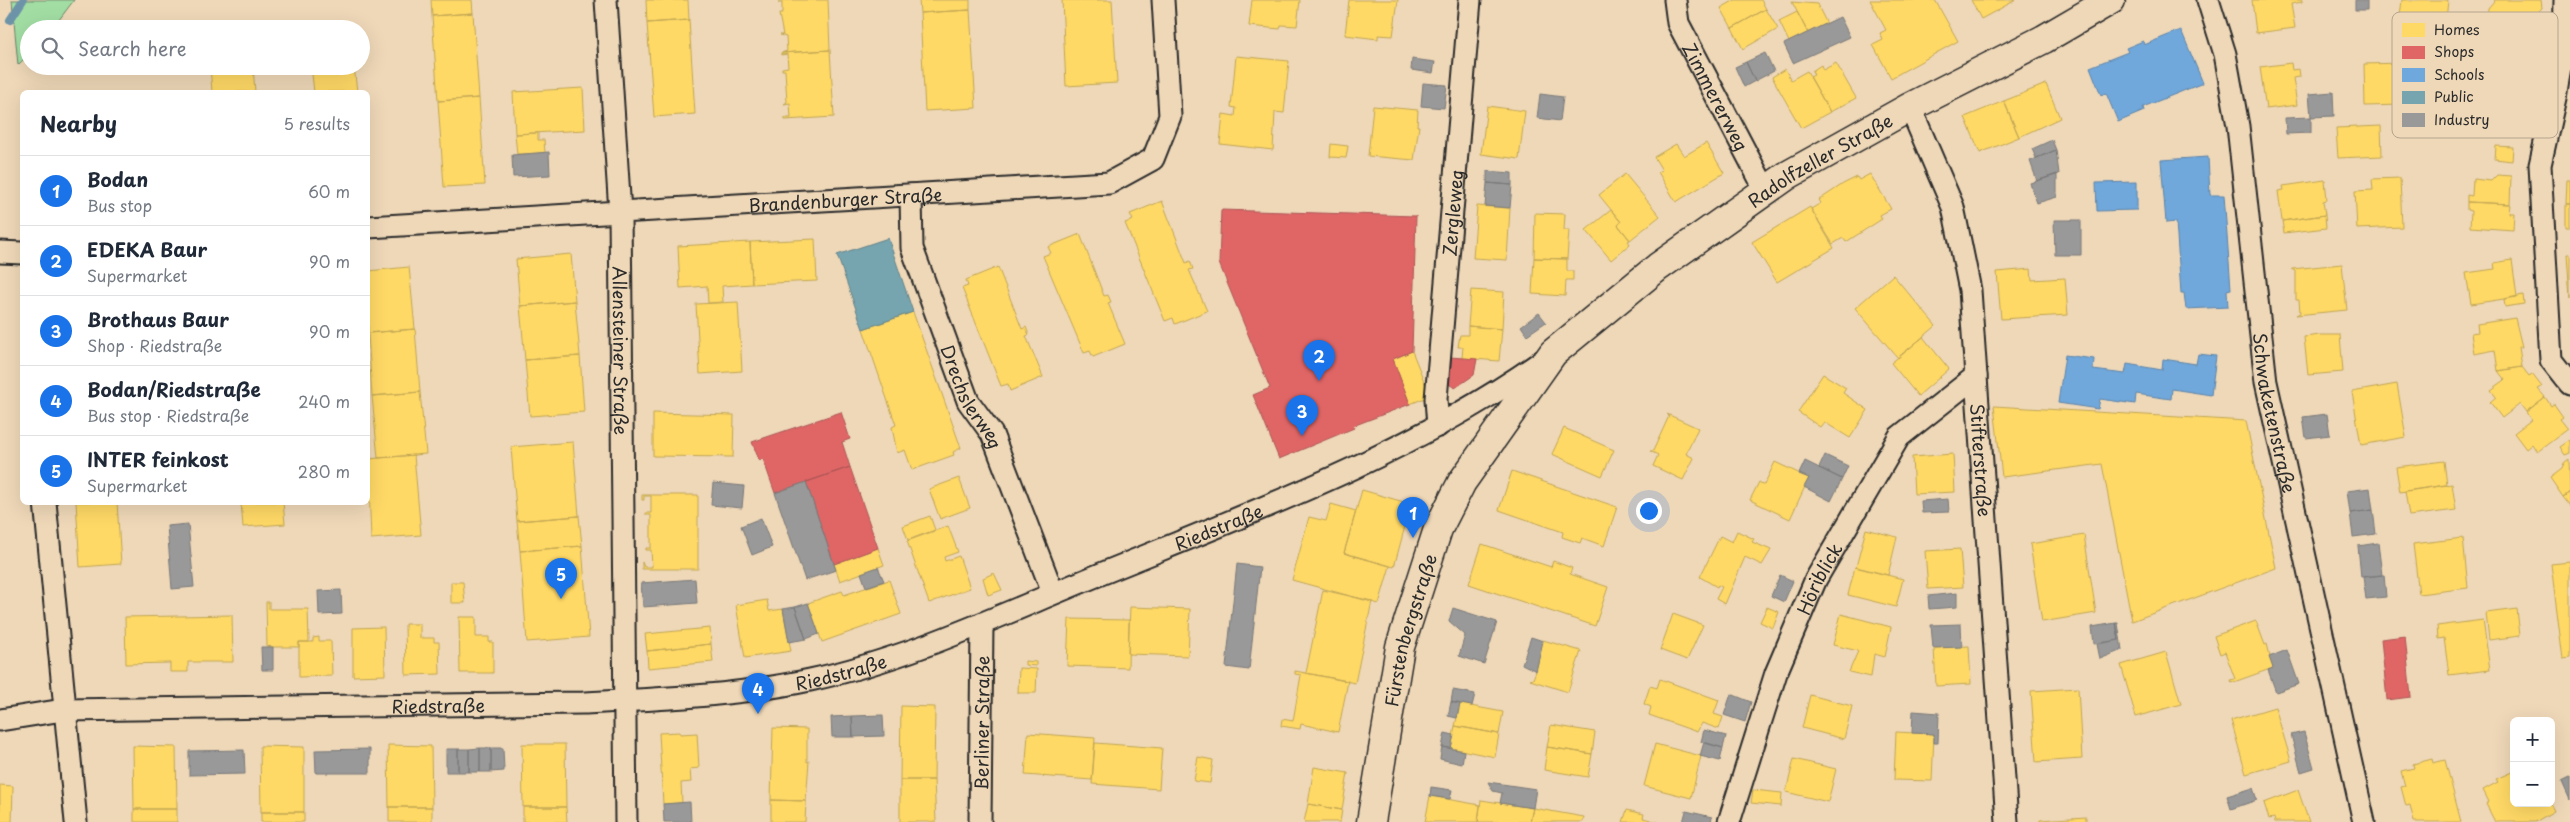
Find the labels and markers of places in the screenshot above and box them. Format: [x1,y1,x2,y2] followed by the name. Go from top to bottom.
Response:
[1303,340,1335,381] pin: 2
[1286,395,1318,436] pin: 3
[1397,497,1429,538] pin: 1
[545,558,577,599] pin: 5
[742,673,774,714] pin: 4

